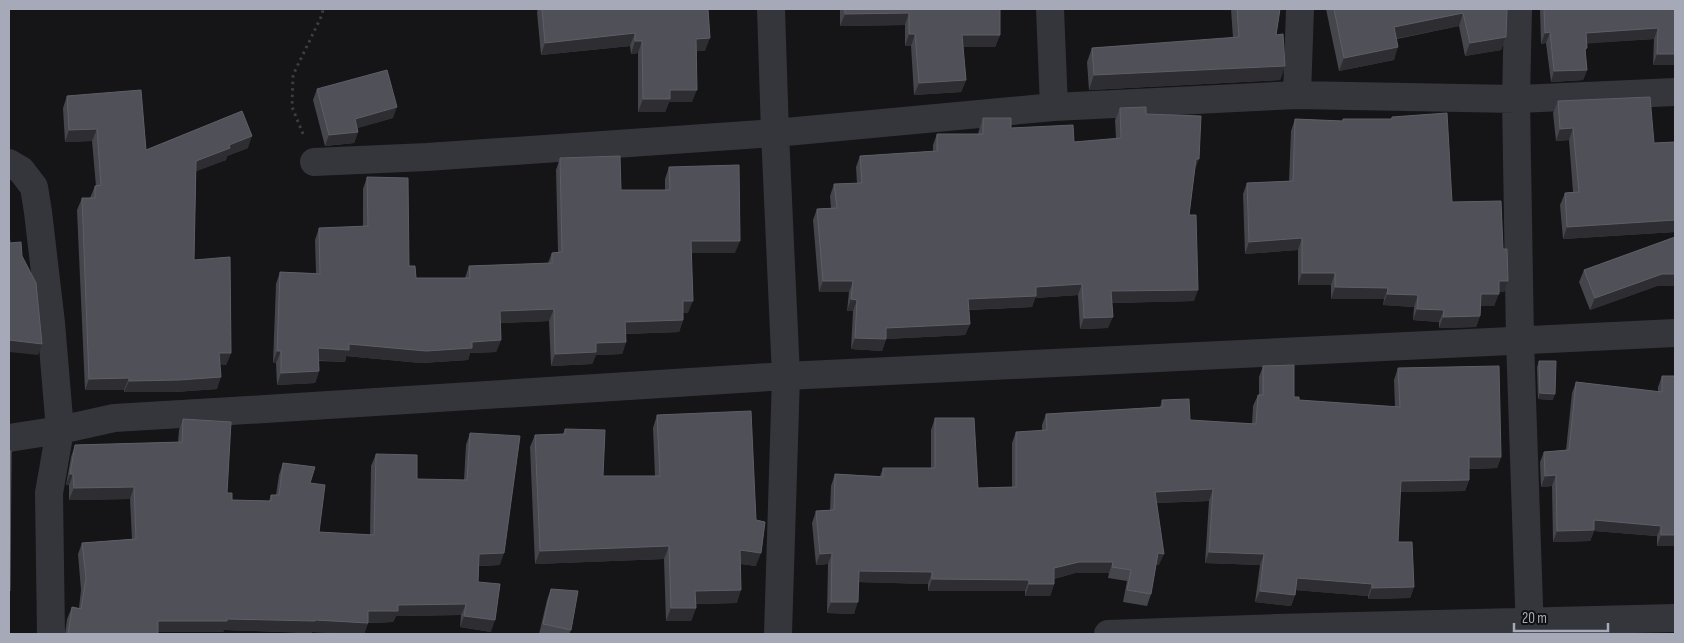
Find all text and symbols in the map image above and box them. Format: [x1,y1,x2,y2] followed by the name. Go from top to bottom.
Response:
[1514,600,1608,632] scale bar
[1522,609,1547,628] text: 20 m

